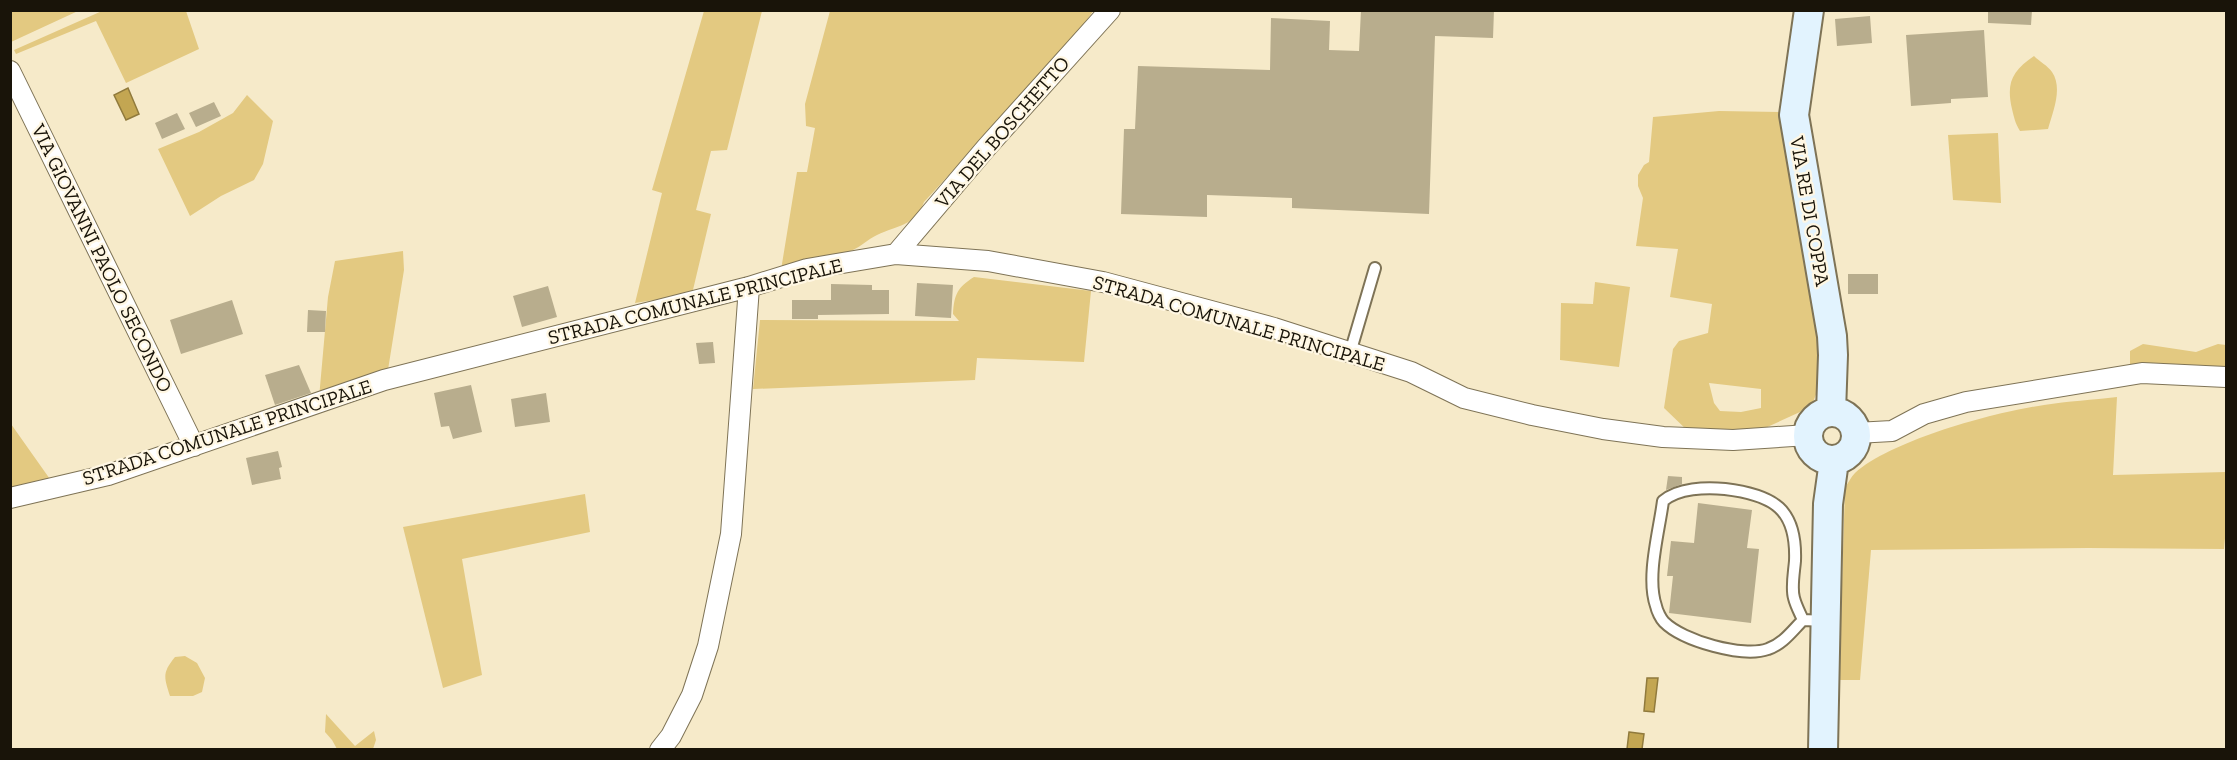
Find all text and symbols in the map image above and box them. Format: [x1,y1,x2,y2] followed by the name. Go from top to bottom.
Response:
[929,51,1074,214] street label: VIA DEL BOSCHETTO
[26,119,178,396] street label: VIA GIOVANNI PAOLO SECONDO
[1785,133,1835,289] street label: VIA RE DI COPPA
[545,253,845,349] street label: STRADA COMUNALE PRINCIPALE
[1090,270,1388,376] street label: STRADA COMUNALE PRINCIPALE
[79,374,375,490] street label: STRADA COMUNALE PRINCIPALE

